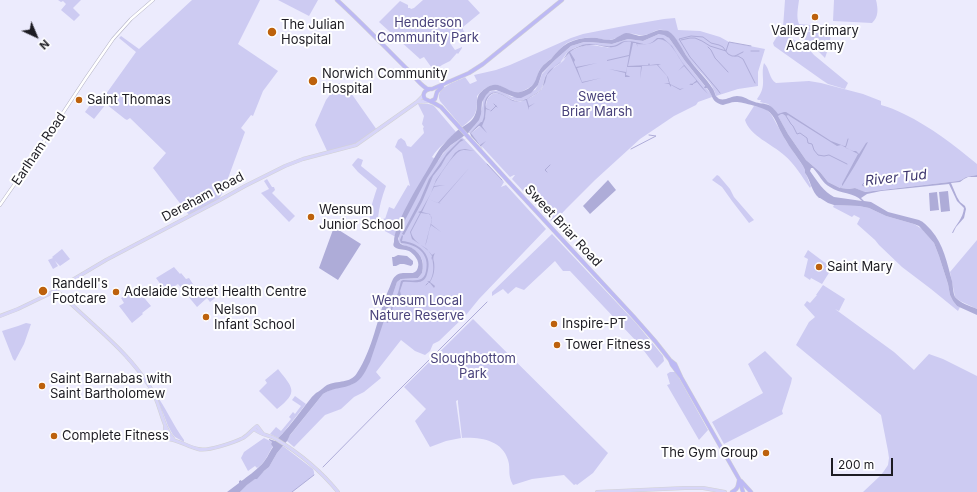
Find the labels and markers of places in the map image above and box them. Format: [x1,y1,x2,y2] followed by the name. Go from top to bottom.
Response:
[810,12,820,22] marker: Valley Primary Academy
[281,17,345,48] place label: The Julian Hospital
[771,23,859,54] place label: Valley Primary Academy
[266,26,278,38] marker: The Julian Hospital
[322,66,448,97] place label: Norwich Community Hospital
[307,75,319,87] marker: Norwich Community Hospital
[87,92,171,108] place label: Saint Thomas
[74,95,84,105] marker: Saint Thomas
[319,202,403,233] place label: Wensum Junior School
[306,212,316,222] marker: Wensum Junior School
[827,259,893,275] place label: Saint Mary
[814,262,824,272] marker: Saint Mary
[52,276,108,307] place label: Randell's Footcare
[124,284,307,300] place label: Adelaide Street Health Centre
[37,285,49,297] marker: Randell's Footcare
[111,287,121,297] marker: Adelaide Street Health Centre
[214,302,295,333] place label: Nelson Infant School
[201,312,211,322] marker: Nelson Infant School
[562,316,626,332] place label: Inspire-PT
[549,319,559,329] marker: Inspire-PT
[565,337,651,353] place label: Tower Fitness
[552,340,562,350] marker: Tower Fitness
[50,371,172,402] place label: Saint Barnabas with Saint Bartholomew
[37,381,47,391] marker: Saint Barnabas with Saint Bartholomew
[62,428,169,444] place label: Complete Fitness
[49,431,59,441] marker: Complete Fitness
[661,445,758,461] place label: The Gym Group
[761,448,771,458] marker: The Gym Group

